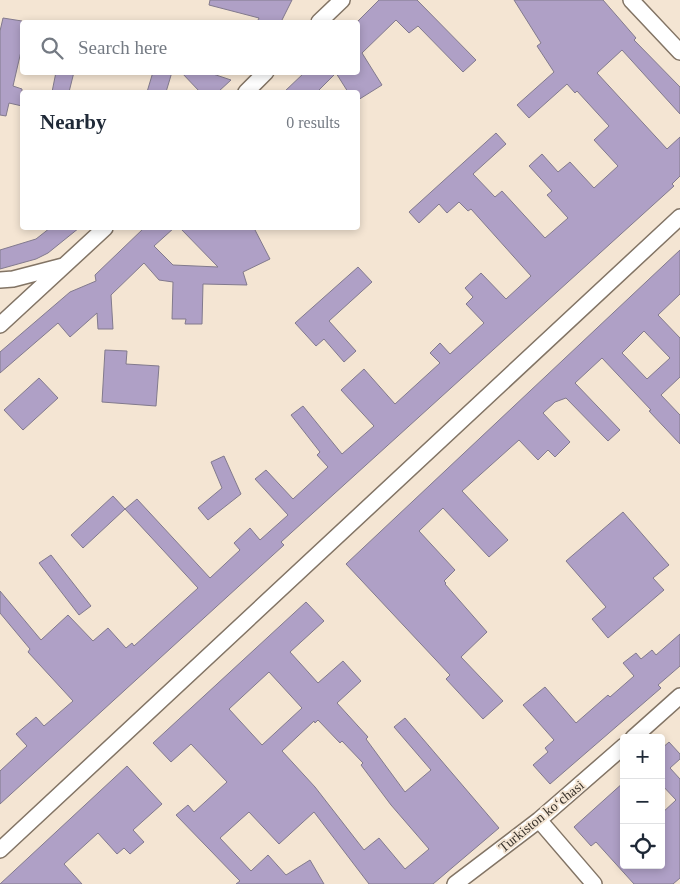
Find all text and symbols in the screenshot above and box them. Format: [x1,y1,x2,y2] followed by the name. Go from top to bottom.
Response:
[20,20,360,75] search box
[38,34,66,62] icon: search
[78,37,167,58] text: Search here
[40,110,107,134] text: Nearby
[286,114,340,131] text: 0 results
[620,734,665,869] map controls
[620,734,665,779] button: +
[496,777,587,855] street label: Turkiston koʻchasi
[620,779,665,824] button: −
[620,824,665,869] button: locate

